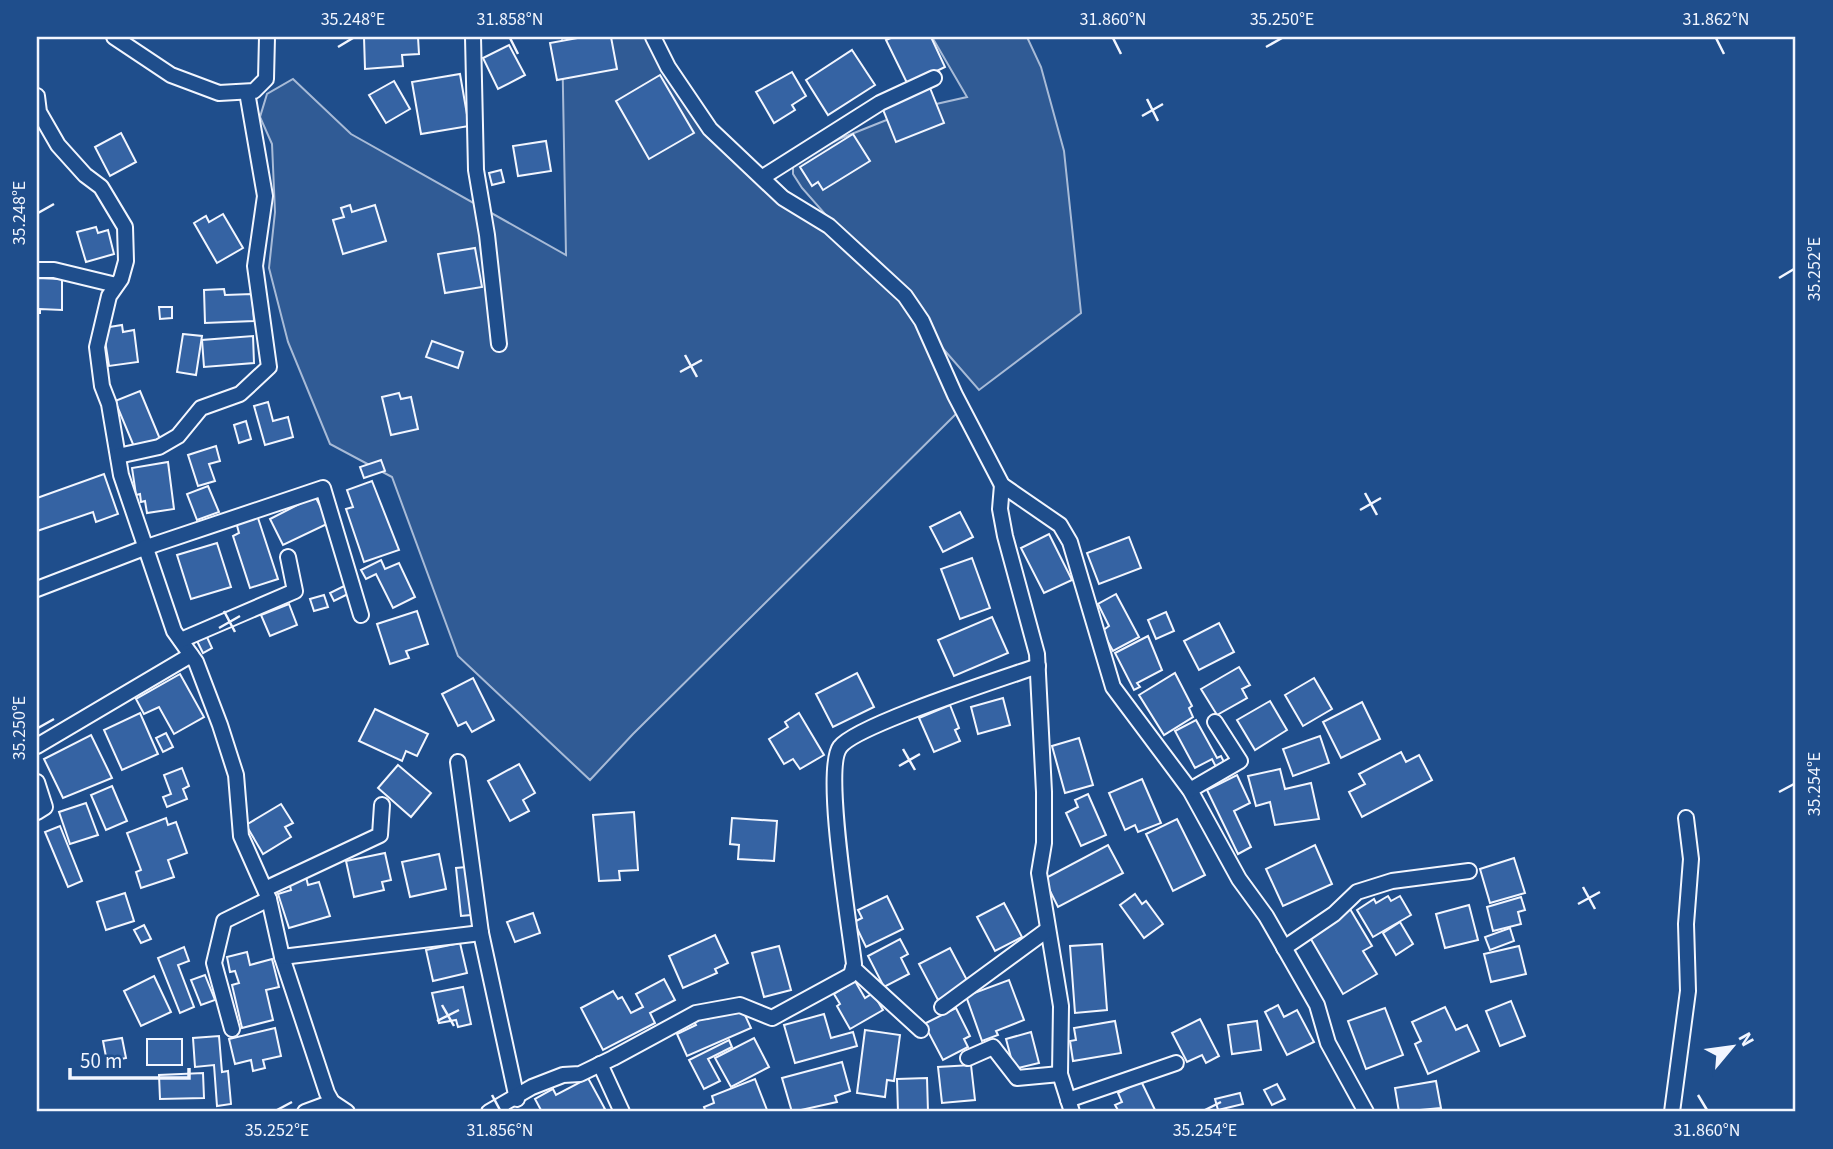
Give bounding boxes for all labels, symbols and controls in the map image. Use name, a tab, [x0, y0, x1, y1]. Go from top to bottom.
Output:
text: 35.248°E	[321, 7, 385, 32]
text: 31.858°N	[477, 7, 543, 32]
text: 31.860°N	[1080, 7, 1146, 32]
text: 35.250°E	[1250, 7, 1314, 32]
text: 31.862°N	[1683, 7, 1749, 32]
text: 35.248°E	[7, 181, 32, 245]
text: 35.252°E	[1802, 237, 1827, 301]
text: 35.250°E	[7, 696, 32, 760]
text: 35.254°E	[1802, 752, 1827, 816]
north arrow	[1696, 1012, 1766, 1082]
text: N	[1731, 1027, 1760, 1052]
scale bar	[70, 1037, 189, 1081]
text: 50 m	[80, 1046, 122, 1076]
text: 35.252°E	[245, 1118, 309, 1143]
text: 31.856°N	[467, 1118, 533, 1143]
text: 35.254°E	[1173, 1118, 1237, 1143]
text: 31.860°N	[1674, 1118, 1740, 1143]

